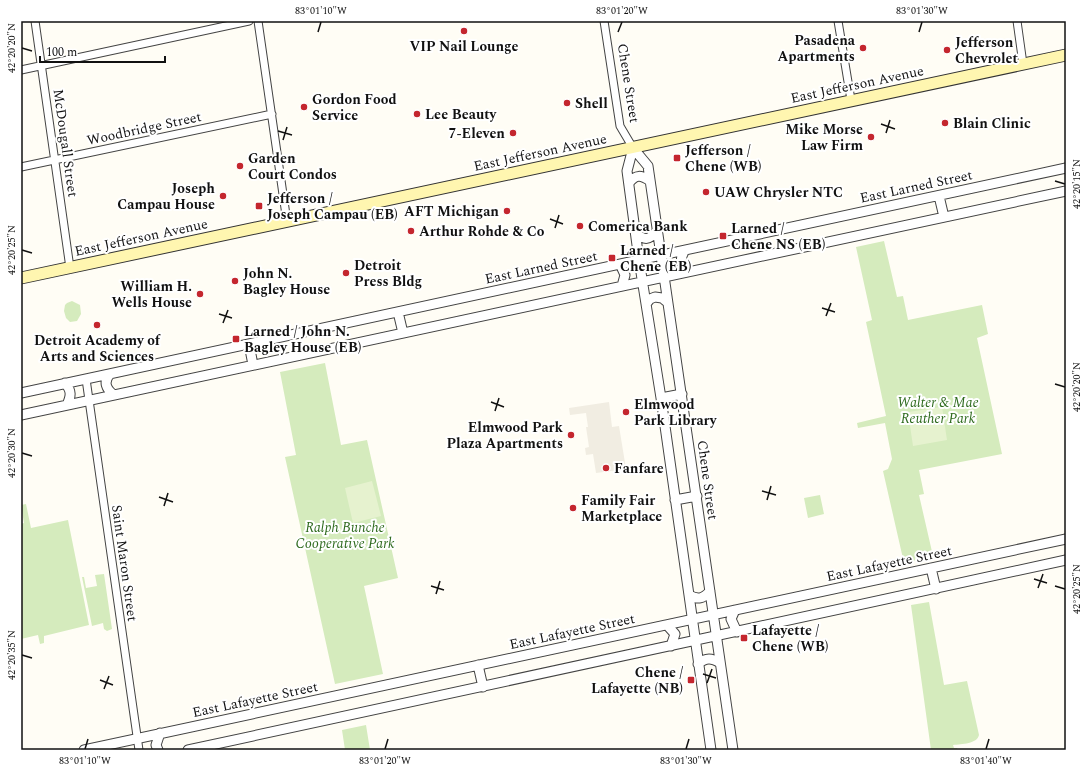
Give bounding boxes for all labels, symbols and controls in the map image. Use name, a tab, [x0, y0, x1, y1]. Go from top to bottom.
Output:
text: 83°01'10"W	[295, 3, 347, 19]
text: 83°01'20"W	[596, 3, 648, 19]
text: 83°01'30"W	[896, 3, 948, 19]
text: 42°20'20"N	[4, 23, 20, 73]
marker: VIP Nail Lounge	[459, 26, 469, 36]
place label: Pasadena Apartments	[778, 30, 856, 67]
place label: Jefferson Chevrolet	[955, 32, 1018, 69]
place label: VIP Nail Lounge	[410, 36, 519, 57]
scale bar	[40, 38, 165, 64]
street label: Chene Street	[612, 42, 645, 124]
text: 100 m	[46, 43, 77, 62]
marker: Pasadena Apartments	[858, 43, 868, 53]
marker: Jefferson Chevrolet	[942, 45, 952, 55]
street label: East Jefferson Avenue	[789, 60, 926, 109]
street label: McDougall Street	[48, 88, 84, 199]
place label: Gordon Food Service	[312, 89, 397, 126]
place label: Shell	[575, 93, 608, 114]
marker: Shell	[562, 98, 572, 108]
marker: Gordon Food Service	[299, 102, 309, 112]
place label: Lee Beauty	[425, 104, 498, 125]
street label: Woodbridge Street	[85, 106, 203, 151]
marker: Lee Beauty	[412, 109, 422, 119]
place label: Blain Clinic	[953, 113, 1031, 134]
marker: Blain Clinic	[940, 118, 950, 128]
place label: Mike Morse Law Firm	[785, 119, 863, 156]
place label: 7-Eleven	[449, 123, 505, 144]
street label: East Jefferson Avenue	[472, 128, 609, 177]
marker: 7-Eleven	[508, 128, 518, 138]
marker: Mike Morse Law Firm	[866, 132, 876, 142]
place label: Jefferson / Chene (WB)	[685, 140, 761, 177]
place label: Garden Court Condos	[248, 148, 337, 185]
marker: Jefferson / Chene (WB)	[672, 153, 682, 163]
text: 42°20'15"N	[1069, 159, 1085, 209]
marker: Garden Court Condos	[235, 161, 245, 171]
street label: East Larned Street	[858, 164, 974, 209]
place label: Joseph Campau House	[117, 178, 215, 215]
place label: UAW Chrysler NTC	[714, 182, 843, 203]
marker: UAW Chrysler NTC	[701, 187, 711, 197]
place label: Jefferson / Joseph Campau (EB)	[267, 188, 398, 225]
marker: Joseph Campau House	[218, 191, 228, 201]
marker: Jefferson / Joseph Campau (EB)	[254, 201, 264, 211]
place label: AFT Michigan	[404, 201, 499, 222]
marker: AFT Michigan	[502, 206, 512, 216]
street label: East Jefferson Avenue	[73, 213, 210, 262]
place label: Comerica Bank	[588, 216, 688, 237]
place label: Larned / Chene NS (EB)	[731, 218, 825, 255]
place label: Arthur Rohde & Co	[419, 221, 545, 242]
marker: Comerica Bank	[575, 221, 585, 231]
text: 42°20'25"N	[4, 225, 20, 275]
marker: Arthur Rohde & Co	[406, 226, 416, 236]
marker: Larned / Chene NS (EB)	[718, 231, 728, 241]
place label: Larned / Chene (EB)	[620, 240, 691, 277]
street label: East Larned Street	[483, 245, 599, 290]
marker: Larned / Chene (EB)	[607, 253, 617, 263]
place label: Detroit Press Bldg	[354, 255, 422, 292]
place label: John N. Bagley House	[243, 263, 330, 300]
marker: Detroit Press Bldg	[341, 268, 351, 278]
place label: William H. Wells House	[111, 276, 192, 313]
marker: John N. Bagley House	[230, 276, 240, 286]
marker: William H. Wells House	[195, 289, 205, 299]
marker: Detroit Academy of Arts and Sciences	[92, 320, 102, 330]
place label: Larned / John N. Bagley House (EB)	[244, 321, 361, 358]
place label: Detroit Academy of Arts and Sciences	[34, 330, 161, 367]
marker: Larned / John N. Bagley House (EB)	[231, 334, 241, 344]
text: 42°20'20"N	[1069, 362, 1085, 412]
park label: Walter & Mae Reuther Park	[897, 392, 979, 429]
place label: Elmwood Park Library	[634, 394, 718, 431]
marker: Elmwood Park Library	[621, 407, 631, 417]
place label: Elmwood Park Plaza Apartments	[447, 417, 564, 454]
text: 42°20'30"N	[4, 428, 20, 478]
marker: Elmwood Park Plaza Apartments	[566, 430, 576, 440]
street label: Chene Street	[692, 439, 723, 521]
place label: Fanfare	[614, 458, 664, 479]
marker: Fanfare	[601, 463, 611, 473]
place label: Family Fair Marketplace	[581, 490, 662, 527]
marker: Family Fair Marketplace	[568, 503, 578, 513]
street label: Saint Maron Street	[106, 504, 143, 623]
park label: Ralph Bunche Cooperative Park	[295, 517, 395, 554]
street label: East Lafayette Street	[824, 540, 954, 587]
text: 42°20'25"N	[1069, 564, 1085, 614]
street label: East Lafayette Street	[507, 608, 637, 655]
place label: Lafayette / Chene (WB)	[752, 620, 828, 657]
text: 42°20'35"N	[4, 630, 20, 680]
marker: Lafayette / Chene (WB)	[739, 633, 749, 643]
place label: Chene / Lafayette (NB)	[591, 662, 683, 699]
marker: Chene / Lafayette (NB)	[686, 675, 696, 685]
street label: East Lafayette Street	[190, 676, 320, 723]
text: 83°01'10"W	[59, 753, 111, 769]
text: 83°01'20"W	[359, 753, 411, 769]
text: 83°01'30"W	[660, 753, 712, 769]
text: 83°01'40"W	[960, 753, 1012, 769]

